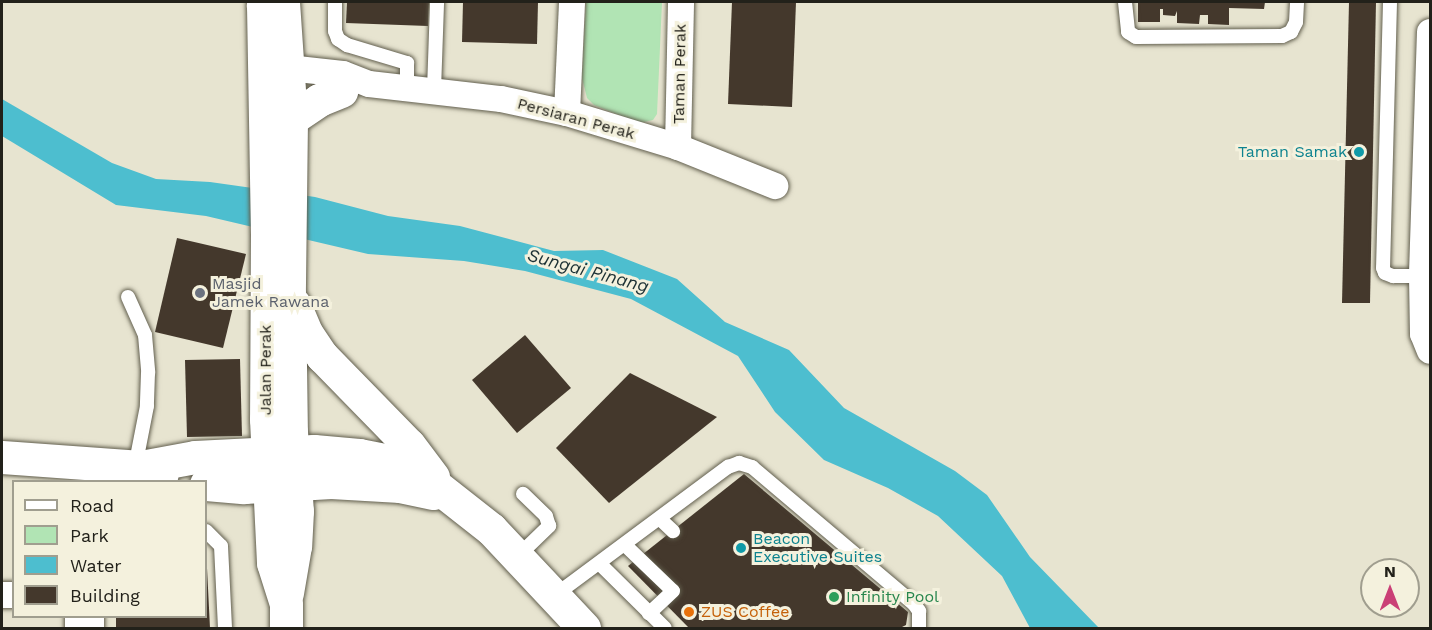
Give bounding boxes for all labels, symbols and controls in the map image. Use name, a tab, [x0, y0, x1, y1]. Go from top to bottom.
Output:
street label: Taman Perak	[670, 24, 690, 124]
street label: Persiaran Perak	[515, 94, 637, 144]
place label: Taman Samak	[1238, 142, 1347, 162]
marker: Taman Samak	[1352, 145, 1366, 159]
water label: Sungai Pinang	[525, 244, 651, 298]
place label: Masjid Jamek Rawana	[212, 274, 330, 312]
marker: Masjid Jamek Rawana	[193, 286, 207, 300]
street label: Jalan Perak	[256, 325, 276, 415]
legend	[12, 480, 207, 618]
text: Road	[70, 495, 114, 516]
text: Park	[70, 525, 109, 546]
place label: Beacon Executive Suites	[753, 529, 882, 567]
marker: Beacon Executive Suites	[734, 541, 748, 555]
text: Water	[70, 555, 122, 576]
north arrow	[1360, 558, 1420, 618]
text: N	[1384, 562, 1396, 581]
text: Building	[70, 585, 140, 606]
place label: Infinity Pool	[846, 587, 939, 607]
marker: Infinity Pool	[827, 590, 841, 604]
place label: ZUS Coffee	[701, 602, 789, 622]
marker: ZUS Coffee	[682, 605, 696, 619]

